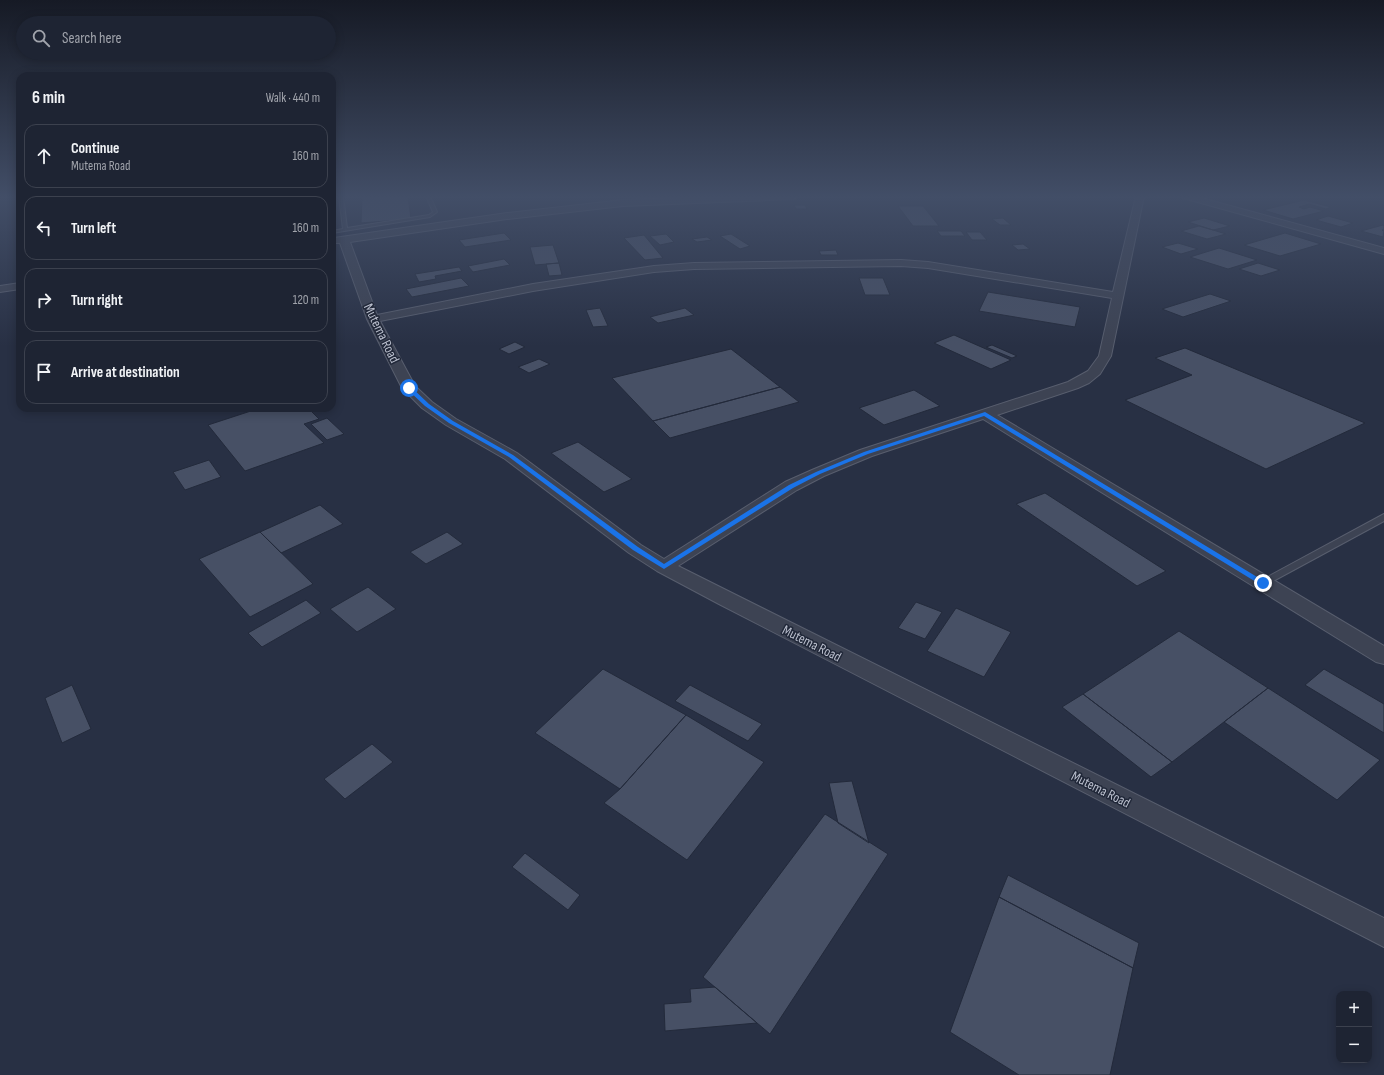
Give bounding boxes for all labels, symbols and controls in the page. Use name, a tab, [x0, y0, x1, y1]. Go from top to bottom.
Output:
search box	[16, 16, 336, 60]
icon: search	[30, 27, 52, 49]
text: Search here	[62, 29, 122, 48]
text: 6 min	[32, 88, 65, 108]
text: Walk · 440 m	[266, 90, 320, 106]
text: Continue	[71, 139, 120, 158]
icon: ahead	[33, 145, 55, 167]
text: 160 m	[293, 148, 319, 164]
text: Mutema Road	[71, 158, 130, 174]
icon: left	[33, 217, 55, 239]
text: Turn left	[71, 219, 116, 238]
text: 160 m	[293, 220, 319, 236]
icon: right	[33, 289, 55, 311]
text: Turn right	[71, 291, 123, 310]
text: 120 m	[293, 292, 319, 308]
street label: Mutema Road	[360, 301, 403, 366]
icon: arrive	[33, 361, 55, 383]
text: Arrive at destination	[71, 363, 180, 382]
route start	[400, 379, 418, 397]
route end	[1254, 574, 1272, 592]
street label: Mutema Road	[779, 621, 844, 666]
street label: Mutema Road	[1068, 767, 1133, 812]
map controls	[1336, 991, 1372, 1063]
button: +	[1336, 991, 1372, 1027]
button: −	[1336, 1027, 1372, 1063]

